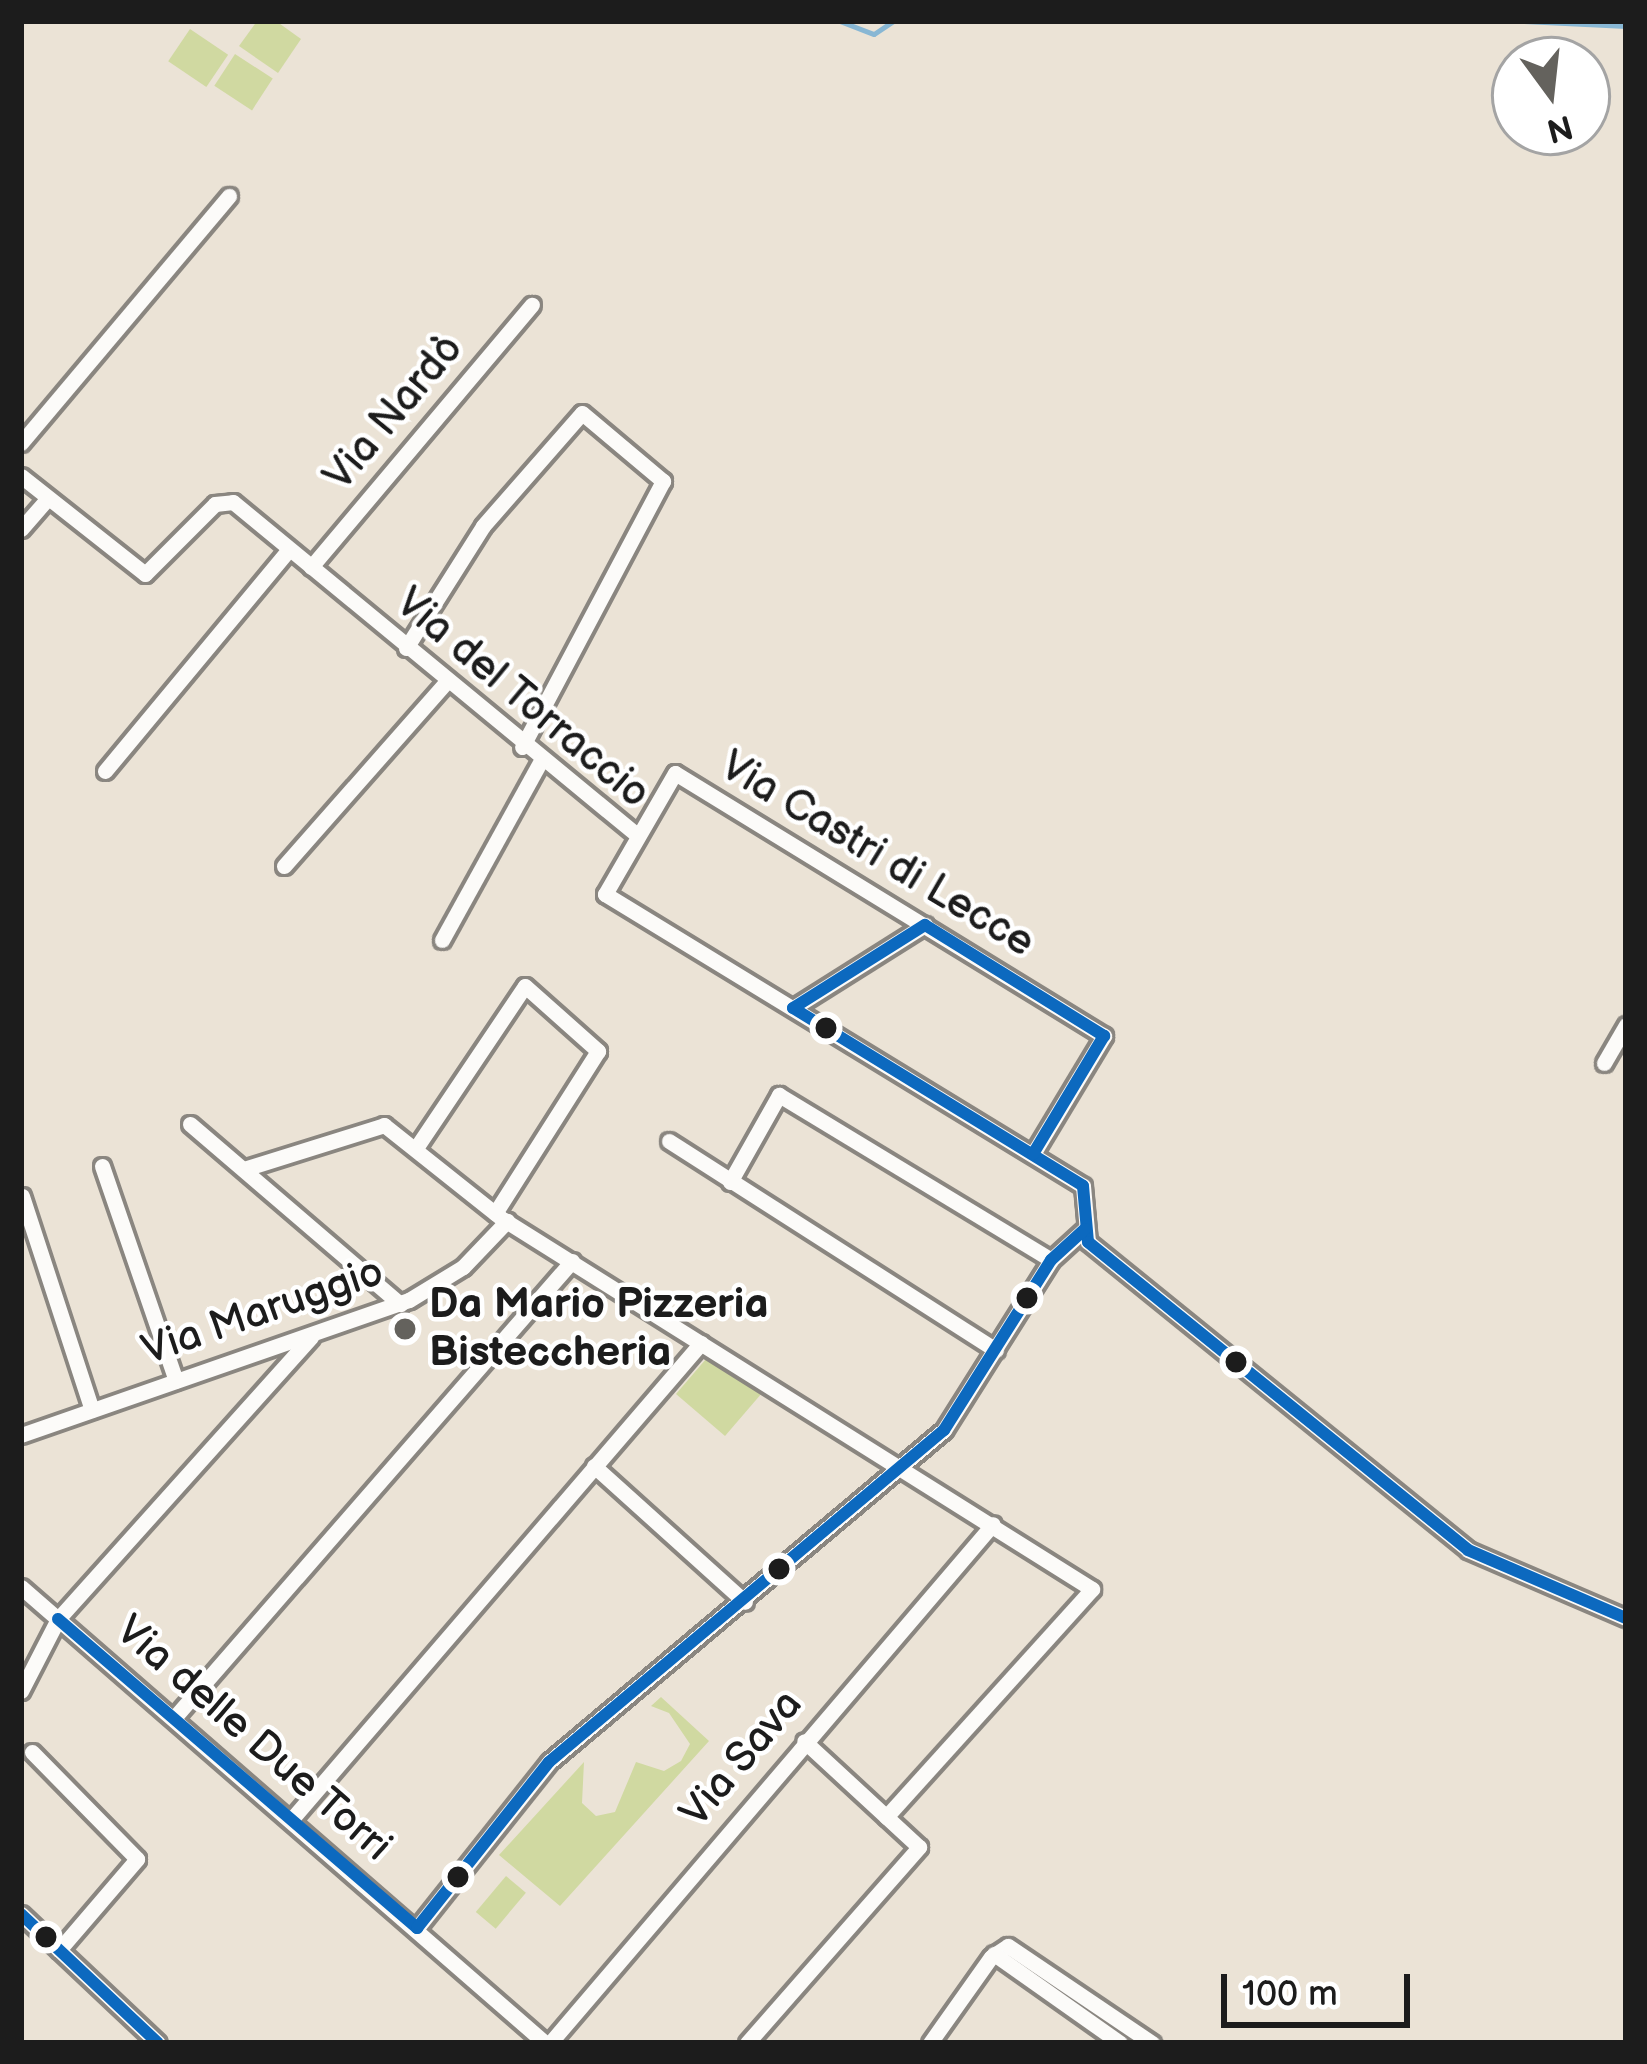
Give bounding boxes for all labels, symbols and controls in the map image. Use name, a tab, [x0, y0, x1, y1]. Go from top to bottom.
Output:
north arrow	[1491, 36, 1611, 156]
text: N	[1542, 105, 1577, 150]
street label: Via Nardò	[314, 325, 474, 501]
street label: Via del Torraccio	[384, 578, 660, 820]
street label: Via Castri di Lecce	[711, 741, 1043, 969]
unlabelled marker	[815, 1017, 837, 1039]
street label: Via Maruggio	[136, 1247, 390, 1377]
place label: Da Mario Pizzeria Bisteccheria	[429, 1280, 768, 1378]
unlabelled marker	[1016, 1287, 1038, 1309]
marker: Da Mario Pizzeria Bisteccheria	[392, 1316, 418, 1342]
unlabelled marker	[1225, 1351, 1247, 1373]
unlabelled marker	[768, 1558, 790, 1580]
street label: Via delle Due Torri	[105, 1605, 401, 1873]
street label: Via Sava	[670, 1680, 814, 1838]
unlabelled marker	[447, 1866, 469, 1888]
unlabelled marker	[35, 1926, 57, 1948]
scale bar	[1227, 1950, 1416, 2024]
text: 100 m	[1242, 1973, 1338, 2016]

